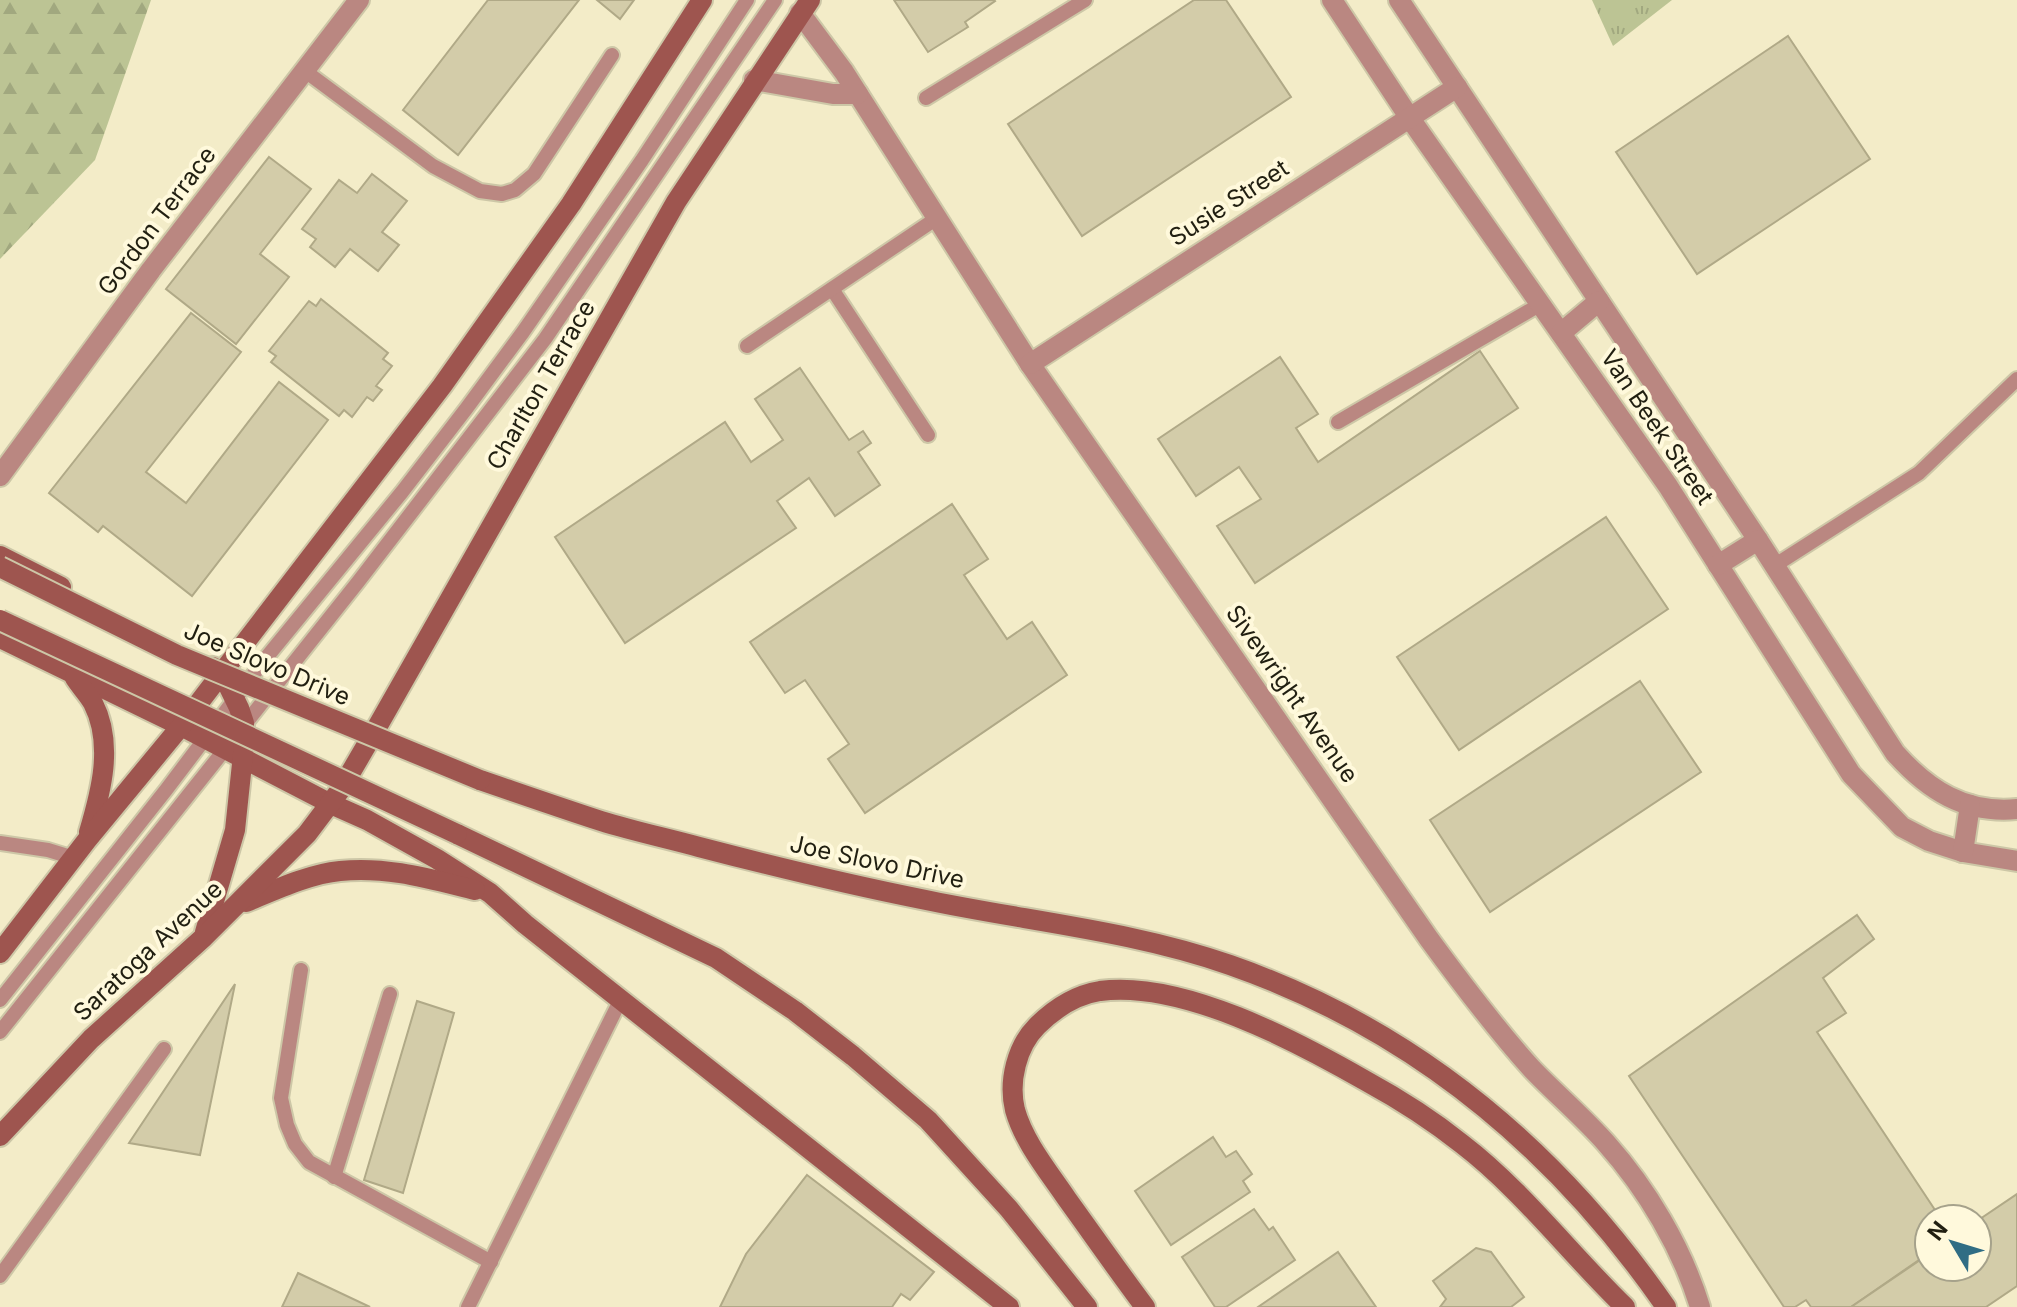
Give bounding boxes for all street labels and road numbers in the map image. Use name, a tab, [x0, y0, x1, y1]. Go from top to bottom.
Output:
street label: Gordon Terrace	[91, 141, 222, 301]
street label: Susie Street	[1164, 153, 1294, 252]
street label: Charlton Terrace	[480, 295, 601, 475]
street label: Van Beek Street	[1595, 344, 1720, 510]
street label: Sivewright Avenue	[1220, 599, 1365, 788]
street label: Joe Slovo Drive	[180, 615, 355, 712]
street label: Joe Slovo Drive	[787, 829, 967, 894]
street label: Saratoga Avenue	[67, 874, 228, 1027]

